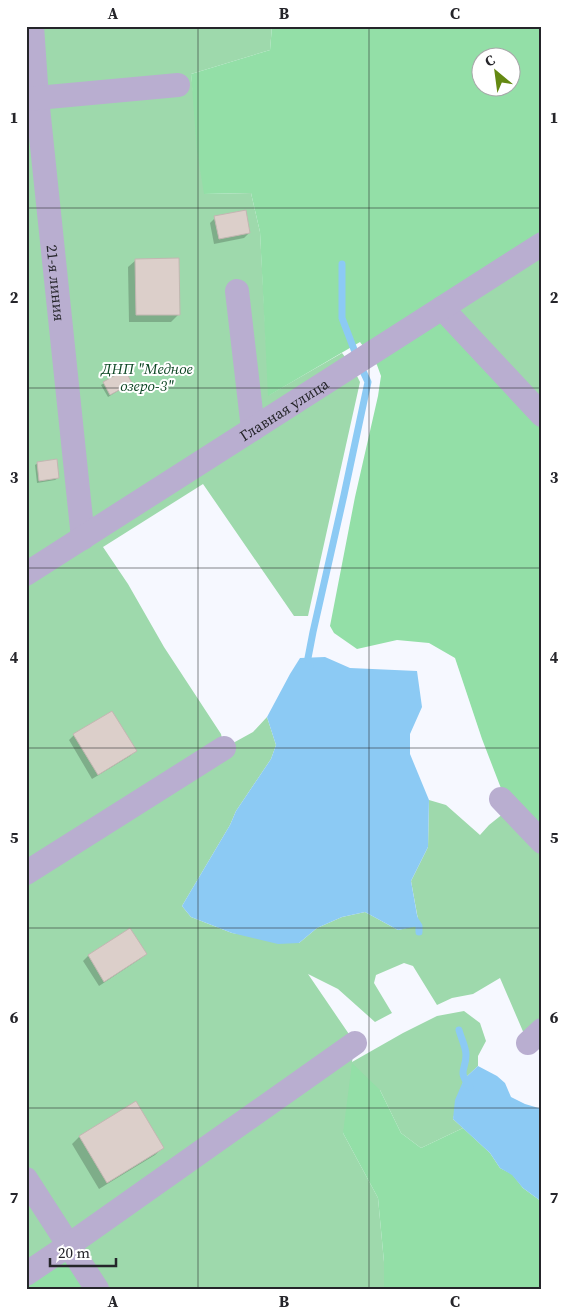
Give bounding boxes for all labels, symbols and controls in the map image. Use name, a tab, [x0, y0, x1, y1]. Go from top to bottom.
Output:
text: A	[108, 2, 119, 24]
text: B	[279, 2, 290, 24]
text: C	[450, 2, 460, 24]
north arrow	[470, 48, 520, 98]
text: С	[481, 50, 499, 71]
text: 1	[10, 106, 18, 128]
text: 1	[550, 106, 558, 128]
street label: 21-я линия	[42, 244, 71, 322]
text: 2	[10, 286, 19, 308]
text: 2	[550, 286, 559, 308]
park label: ДНП "Медное озеро-3"	[100, 358, 193, 396]
street label: Главная улица	[235, 373, 333, 445]
text: 3	[10, 466, 19, 488]
text: 3	[550, 466, 559, 488]
text: 4	[10, 646, 19, 668]
text: 4	[550, 646, 559, 668]
text: 5	[10, 826, 19, 848]
text: 5	[550, 826, 559, 848]
text: 6	[10, 1006, 19, 1028]
text: 6	[550, 1006, 559, 1028]
text: 7	[10, 1186, 19, 1208]
text: 7	[550, 1186, 559, 1208]
scale bar	[50, 1235, 116, 1267]
text: 20 m	[58, 1242, 90, 1263]
text: A	[108, 1290, 119, 1312]
text: B	[279, 1290, 290, 1312]
text: C	[450, 1290, 460, 1312]

